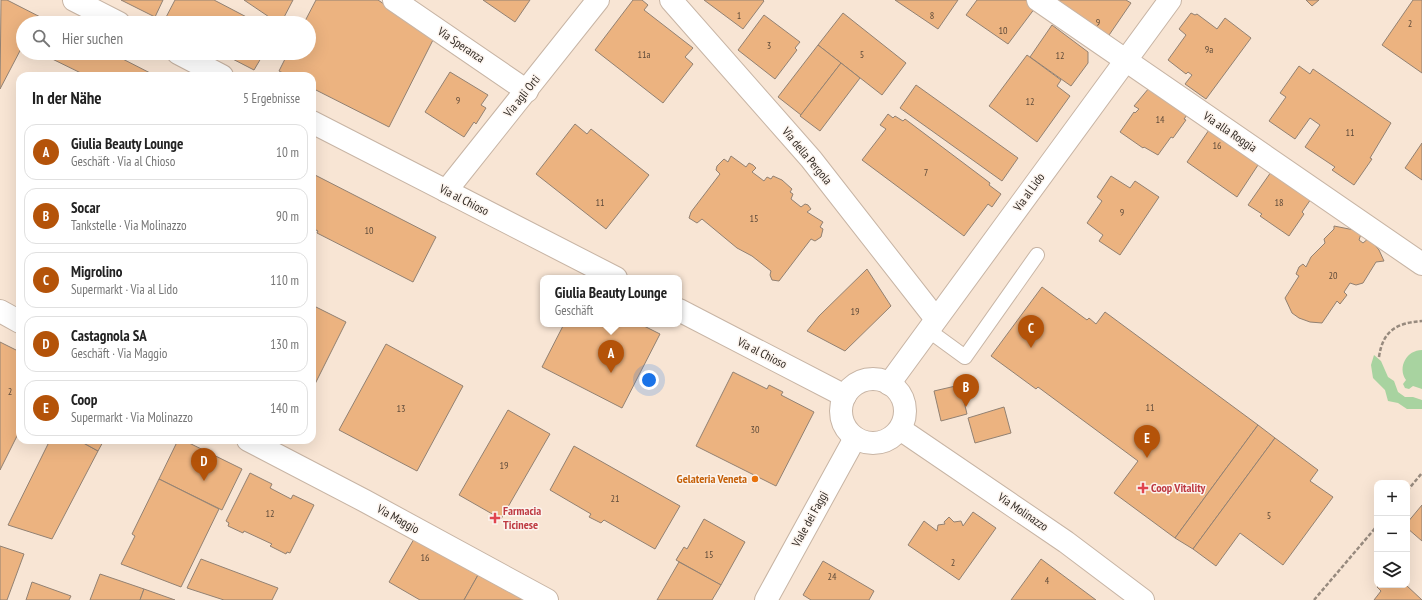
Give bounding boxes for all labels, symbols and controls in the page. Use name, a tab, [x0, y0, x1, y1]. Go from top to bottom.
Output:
house number: 1	[737, 9, 741, 22]
house number: 8	[930, 9, 934, 22]
search box	[16, 16, 316, 60]
house number: 9	[1096, 16, 1100, 29]
house number: 2	[1408, 17, 1412, 30]
street label: Via Speranza	[434, 23, 488, 66]
house number: 10	[999, 24, 1008, 37]
icon: search	[30, 27, 52, 49]
text: Hier suchen	[62, 29, 123, 48]
house number: 3	[767, 39, 771, 52]
house number: 9a	[1205, 43, 1213, 56]
house number: 11a	[638, 48, 651, 61]
house number: 5	[860, 48, 864, 61]
house number: 12	[1056, 49, 1065, 62]
street label: Via agli Orti	[500, 72, 543, 120]
text: In der Nähe	[32, 87, 102, 109]
text: 5 Ergebnisse	[243, 90, 300, 107]
house number: 9	[456, 94, 460, 107]
house number: 12	[1026, 95, 1035, 108]
street label: Via alla Roggia	[1200, 108, 1260, 155]
house number: 14	[1156, 113, 1165, 126]
street label: Via della Pergola	[779, 123, 836, 187]
house number: 11	[1346, 126, 1355, 139]
text: Giulia Beauty Lounge	[71, 134, 183, 153]
house number: 16	[1213, 139, 1222, 152]
text: A	[43, 144, 49, 161]
text: 10 m	[276, 144, 299, 161]
text: Geschäft · Via al Chioso	[71, 153, 175, 170]
house number: 7	[924, 166, 928, 179]
street label: Via al Lido	[1009, 170, 1047, 215]
street label: Via al Chioso	[436, 180, 491, 218]
house number: 11	[596, 196, 605, 209]
house number: 18	[1275, 196, 1284, 209]
text: Socar	[71, 198, 100, 217]
house number: 9	[1120, 206, 1124, 219]
text: B	[43, 208, 49, 225]
text: 90 m	[276, 208, 299, 225]
house number: 15	[750, 212, 759, 225]
text: Tankstelle · Via Molinazzo	[71, 217, 187, 234]
house number: 10	[365, 224, 374, 237]
text: Migrolino	[71, 262, 122, 281]
house number: 20	[1329, 269, 1338, 282]
text: C	[43, 272, 49, 289]
text: 110 m	[270, 272, 299, 289]
popup	[540, 275, 682, 327]
text: Supermarkt · Via al Lido	[71, 281, 178, 298]
text: Giulia Beauty Lounge	[555, 283, 667, 302]
text: Geschäft	[555, 302, 593, 319]
house number: 19	[851, 305, 860, 318]
pin: C	[1018, 315, 1044, 348]
text: Castagnola SA	[71, 326, 147, 345]
street label: Via al Chioso	[734, 333, 789, 371]
text: D	[43, 336, 49, 353]
text: 130 m	[270, 336, 299, 353]
pin: A	[598, 340, 624, 373]
text: Geschäft · Via Maggio	[71, 345, 167, 362]
your location	[639, 370, 659, 390]
pin: B	[953, 374, 979, 407]
house number: 2	[8, 385, 12, 398]
text: Coop	[71, 390, 97, 409]
text: E	[43, 400, 49, 417]
text: 140 m	[270, 400, 299, 417]
house number: 11	[1146, 401, 1155, 414]
house number: 13	[397, 402, 406, 415]
text: Supermarkt · Via Molinazzo	[71, 409, 193, 426]
house number: 30	[751, 423, 760, 436]
pin: E	[1134, 425, 1160, 458]
pin: D	[191, 448, 217, 481]
house number: 19	[500, 459, 509, 472]
place label: Gelateria Veneta	[677, 471, 747, 486]
marker: Gelateria Veneta	[750, 474, 760, 484]
place label: Coop Vitality	[1151, 480, 1205, 495]
map controls	[1374, 480, 1410, 588]
button: +	[1374, 480, 1410, 516]
marker: Coop Vitality	[1138, 483, 1148, 493]
street label: Viale dei Faggi	[788, 488, 831, 550]
street label: Via Molinazzo	[994, 489, 1051, 534]
house number: 21	[611, 492, 620, 505]
street label: Via Maggio	[374, 500, 422, 536]
place label: Farmacia Ticinese	[503, 503, 541, 532]
house number: 12	[266, 507, 275, 520]
house number: 5	[1267, 509, 1271, 522]
marker: Farmacia Ticinese	[490, 513, 500, 523]
button: −	[1374, 516, 1410, 552]
house number: 15	[705, 548, 714, 561]
house number: 16	[421, 551, 430, 564]
button: layers	[1374, 552, 1410, 588]
house number: 2	[951, 556, 955, 569]
house number: 24	[828, 570, 837, 583]
house number: 4	[1045, 574, 1050, 587]

